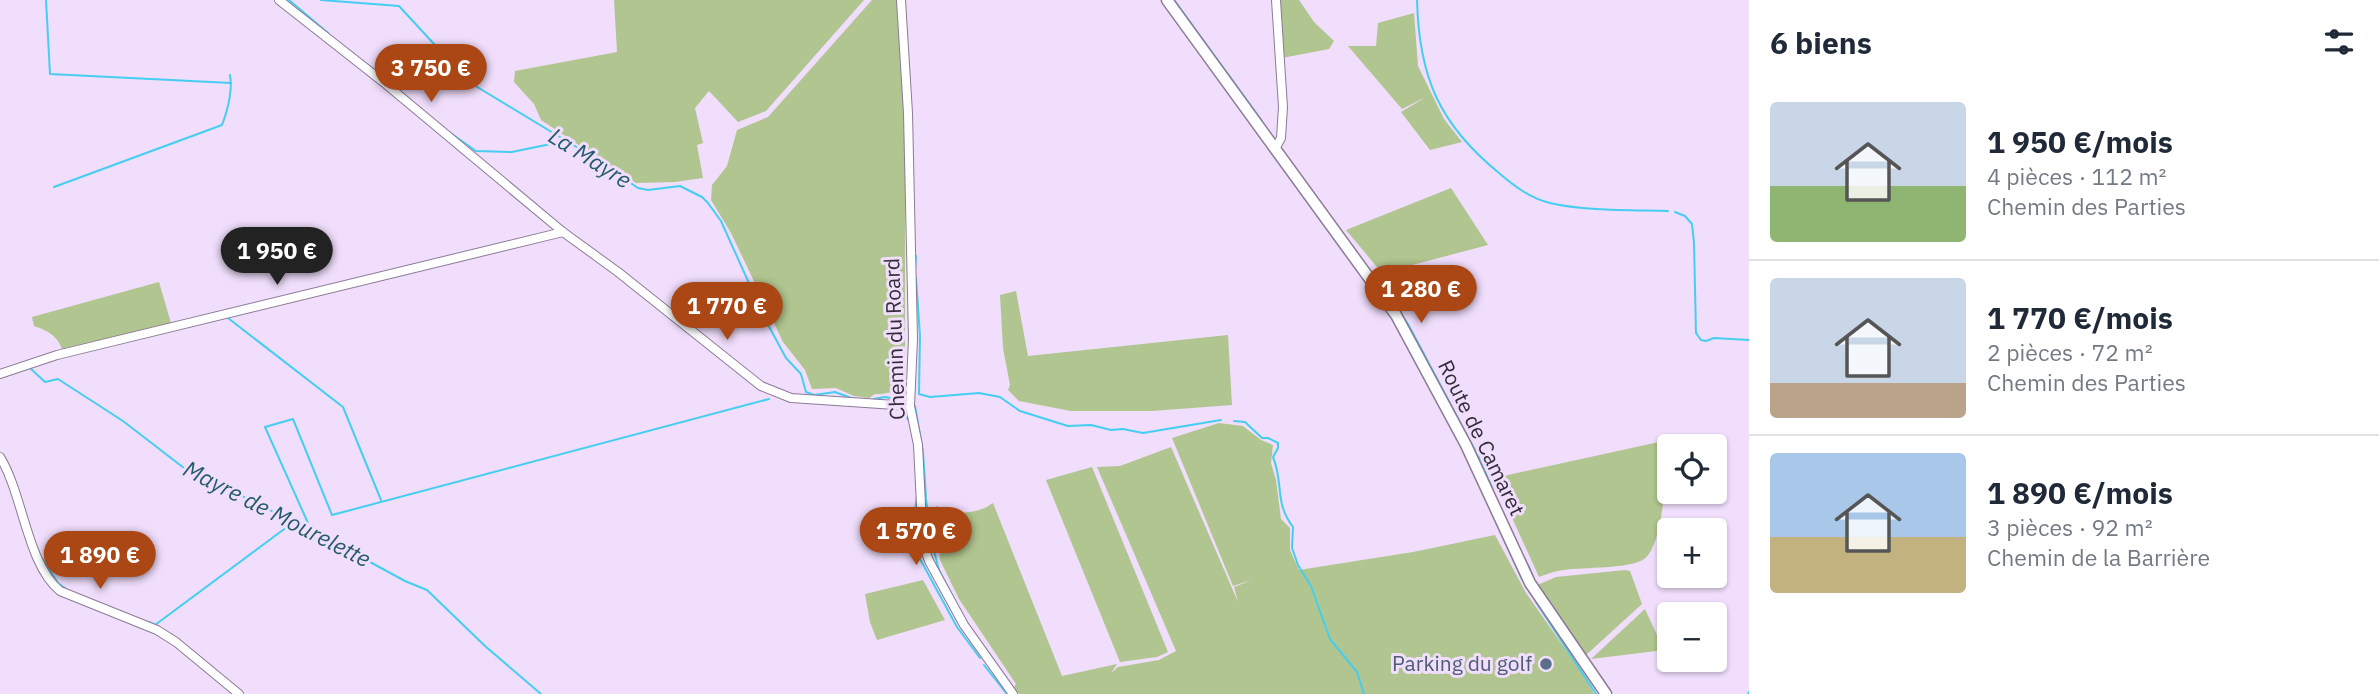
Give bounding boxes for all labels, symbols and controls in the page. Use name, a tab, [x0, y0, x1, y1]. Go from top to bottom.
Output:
text: 6 biens	[1770, 23, 1872, 62]
icon: filters	[2320, 23, 2358, 61]
pin: 3 750 €	[366, 44, 496, 104]
text: 3 750 €	[391, 52, 471, 82]
water label: La Mayre	[544, 120, 638, 194]
text: 1 950 €/mois	[1987, 122, 2173, 161]
icon: home	[1826, 130, 1910, 214]
text: 4 pièces · 112 m²	[1987, 161, 2166, 191]
text: Chemin des Parties	[1987, 191, 2186, 221]
pin: 1 950 €	[212, 228, 342, 287]
text: 1 950 €	[237, 235, 317, 265]
street label: Chemin du Roard	[877, 258, 911, 420]
pin: 1 280 €	[1356, 266, 1486, 325]
text: 1 280 €	[1381, 273, 1461, 303]
pin: 1 770 €	[662, 282, 792, 342]
text: 1 770 €	[687, 290, 767, 320]
text: 1 770 €/mois	[1987, 298, 2173, 337]
icon: home	[1826, 306, 1910, 390]
text: 2 pièces · 72 m²	[1987, 337, 2153, 367]
street label: Route de Camaret	[1432, 355, 1532, 520]
text: Chemin des Parties	[1987, 367, 2186, 397]
map controls	[1657, 434, 1727, 672]
button: locate	[1657, 434, 1727, 504]
water label: Mayre de Mourelette	[179, 453, 376, 573]
text: 1 890 €/mois	[1987, 473, 2173, 512]
icon: home	[1826, 481, 1910, 565]
pin: 1 570 €	[851, 508, 981, 567]
text: 3 pièces · 92 m²	[1987, 512, 2153, 542]
text: 1 570 €	[876, 515, 956, 545]
button: +	[1657, 518, 1727, 588]
pin: 1 890 €	[35, 532, 165, 591]
text: 1 890 €	[60, 539, 140, 569]
text: Chemin de la Barrière	[1987, 542, 2210, 572]
button: −	[1657, 602, 1727, 672]
place label: Parking du golf	[1392, 649, 1532, 677]
marker: Parking du golf	[1538, 656, 1554, 672]

